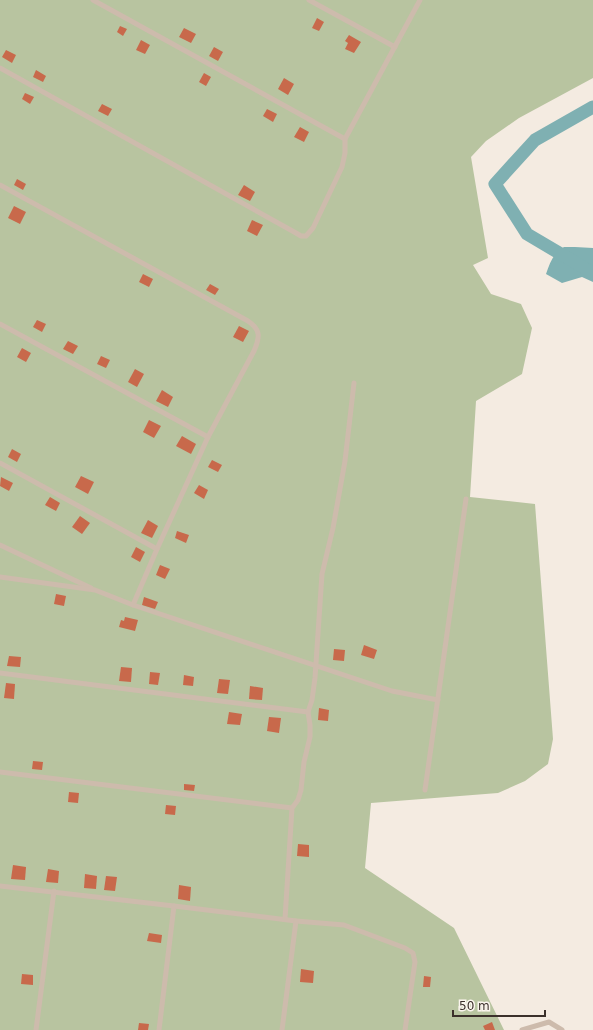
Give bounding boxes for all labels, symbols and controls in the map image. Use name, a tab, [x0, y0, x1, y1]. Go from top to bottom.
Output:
scale bar	[453, 992, 545, 1018]
text: 50 m	[459, 999, 490, 1013]

